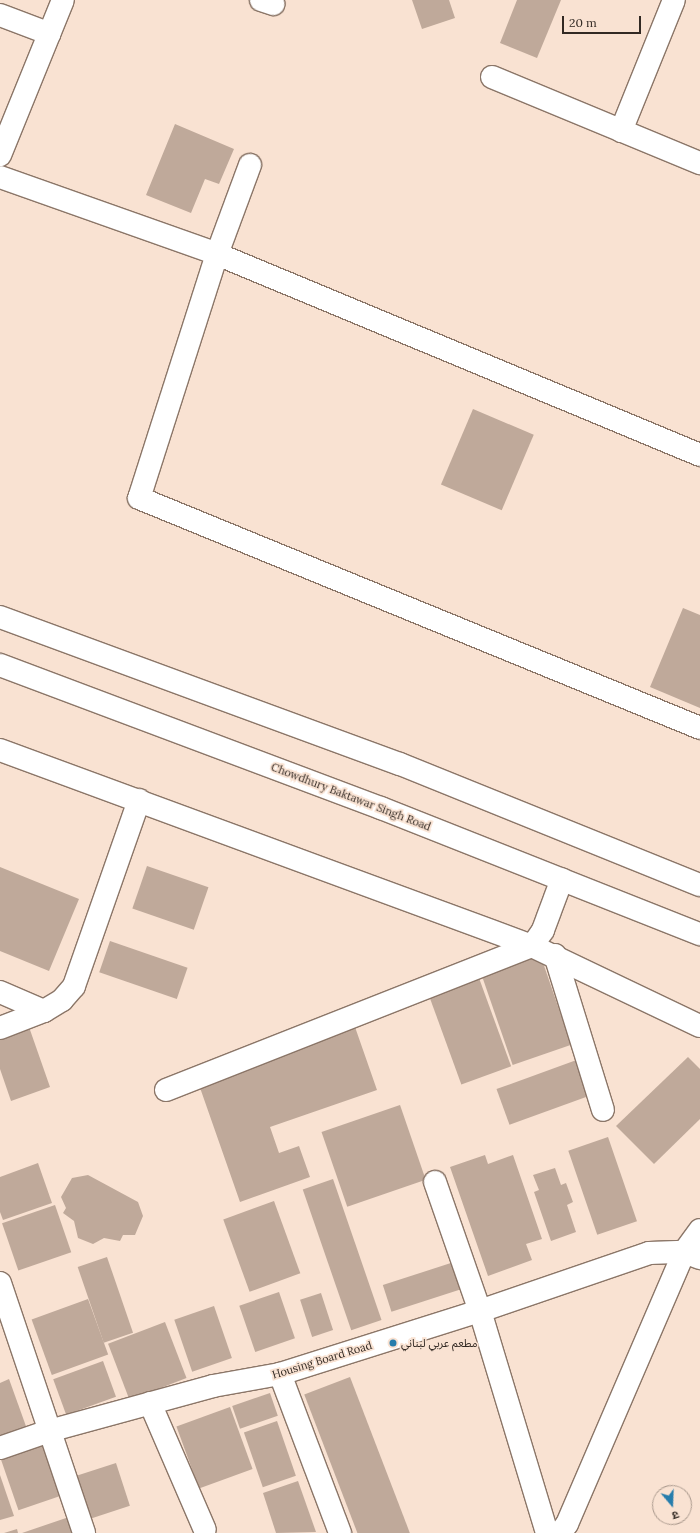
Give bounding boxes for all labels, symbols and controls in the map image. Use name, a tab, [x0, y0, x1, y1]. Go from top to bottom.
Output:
scale bar	[564, 8, 643, 34]
text: 20 m	[569, 15, 597, 30]
street label: Chowdhury Baktawar Singh Road	[269, 760, 433, 834]
place label: مطعم عربي لبناني	[401, 1336, 478, 1350]
marker: مطعم عربي لبناني	[388, 1338, 398, 1348]
street label: Housing Board Road	[270, 1339, 374, 1381]
north arrow	[652, 1485, 692, 1525]
text: उ	[670, 1508, 681, 1523]

